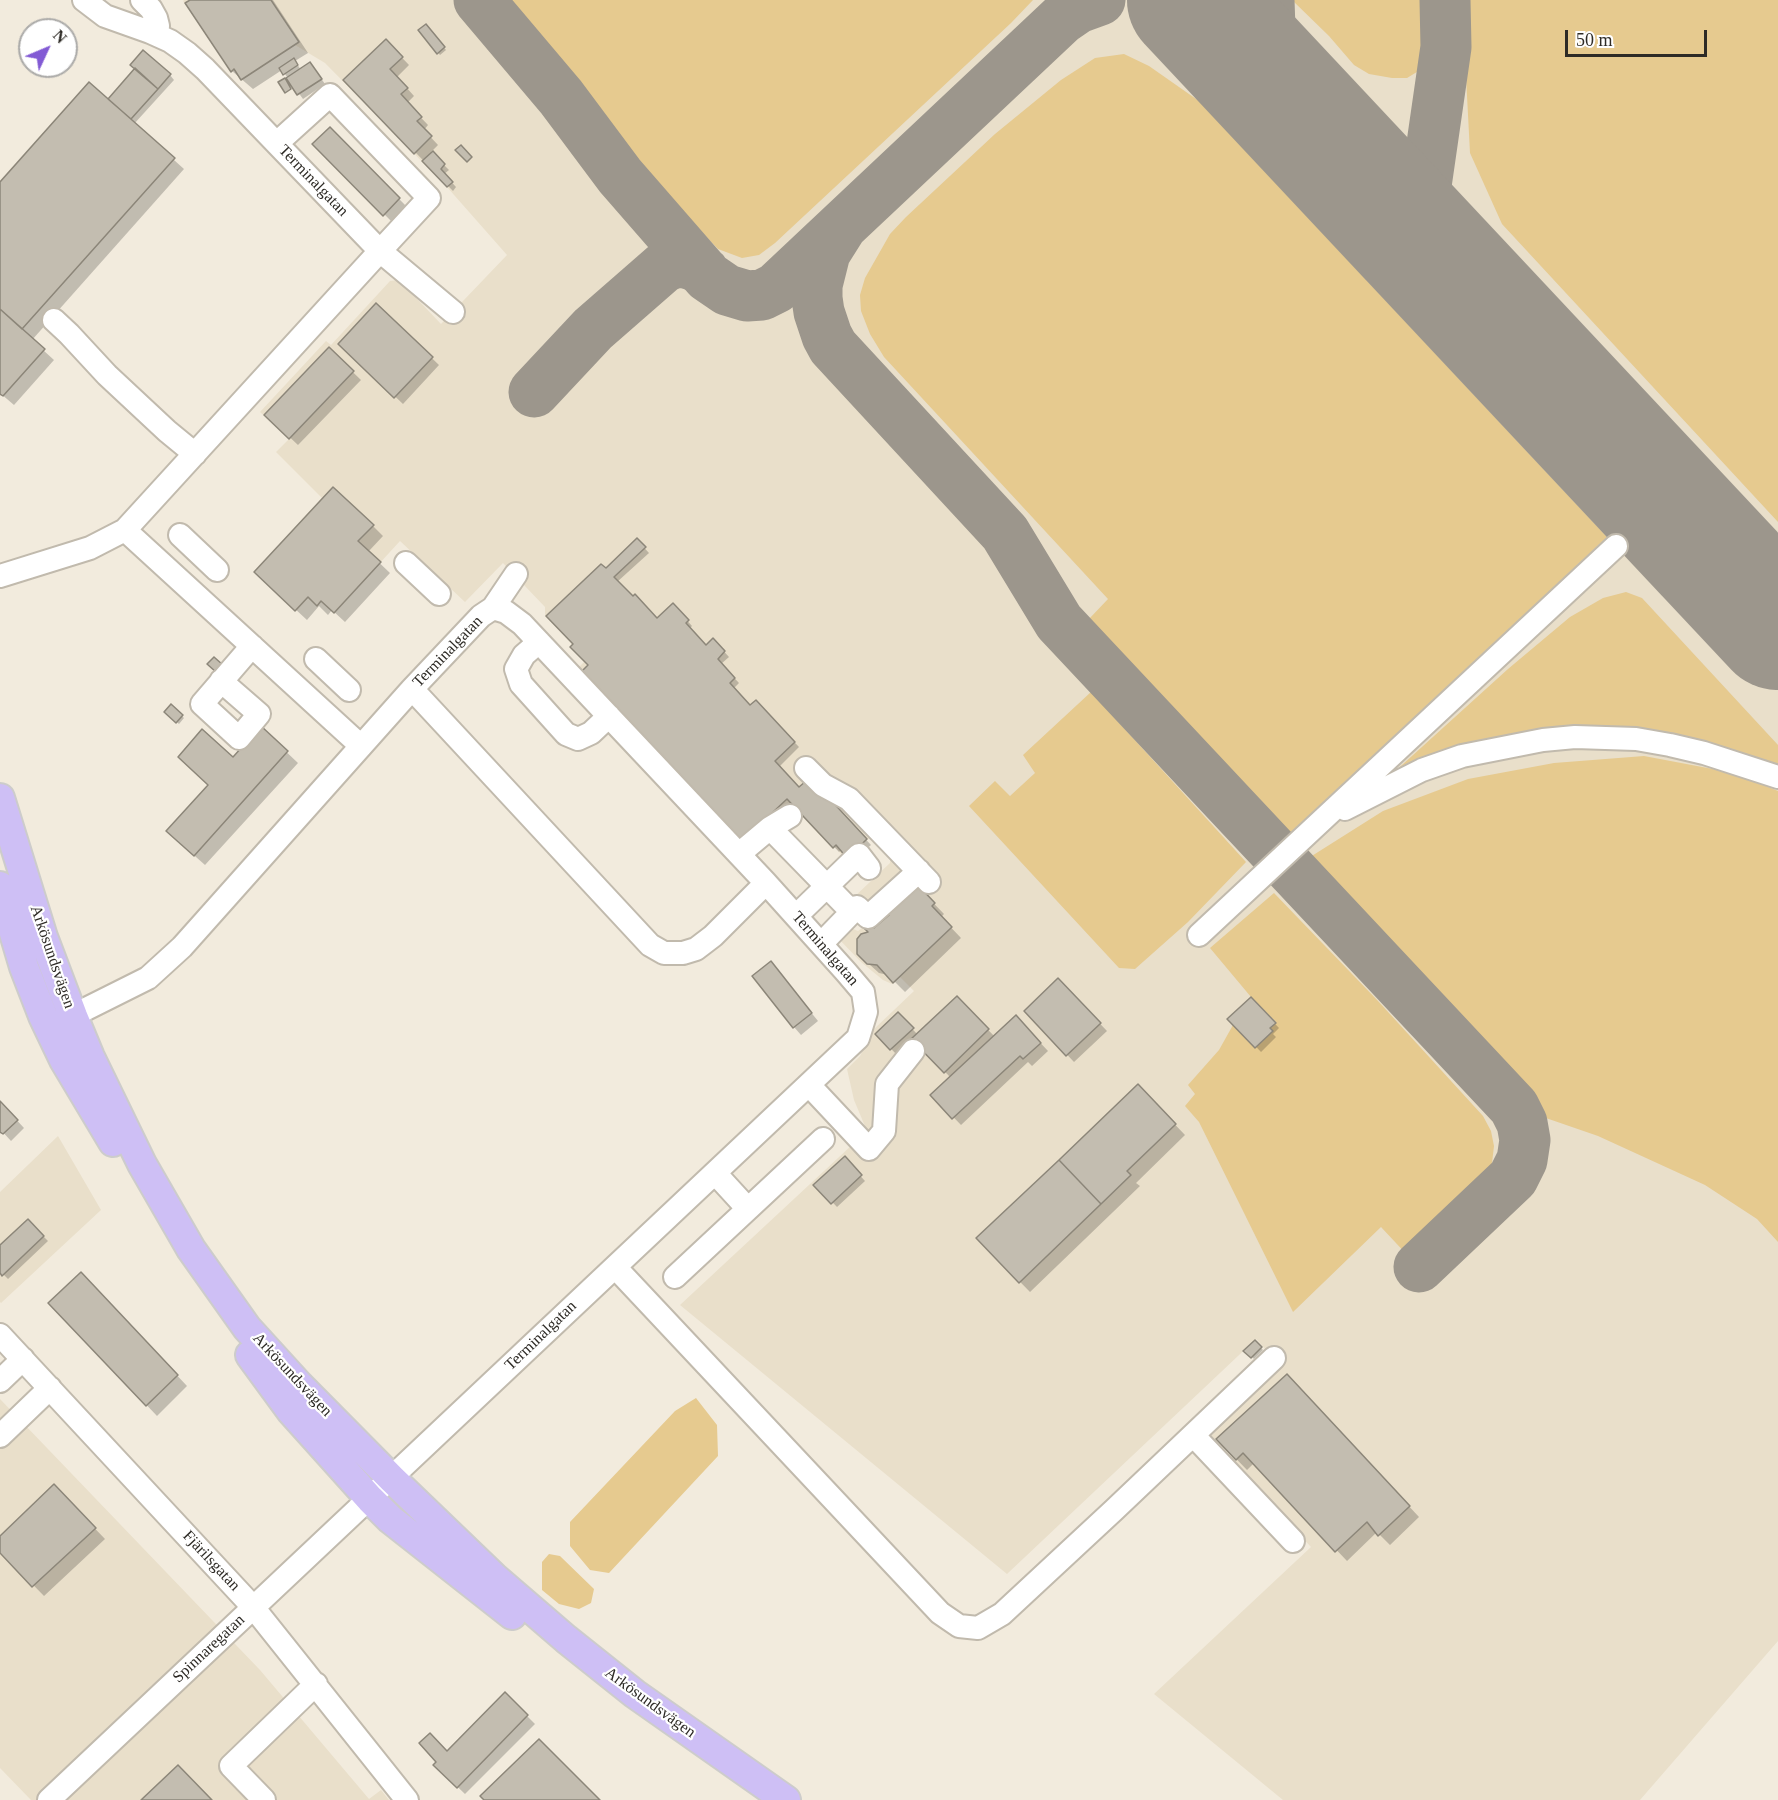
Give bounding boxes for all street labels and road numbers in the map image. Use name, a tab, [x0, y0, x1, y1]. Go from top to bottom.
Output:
street label: Terminalgatan	[274, 141, 352, 221]
street label: Terminalgatan	[409, 612, 487, 692]
street label: Arkösundsvägen	[25, 903, 79, 1011]
street label: Terminalgatan	[788, 908, 862, 990]
street label: Terminalgatan	[501, 1297, 581, 1375]
street label: Arkösundsvägen	[248, 1329, 336, 1421]
street label: Fjärilsgatan	[178, 1527, 244, 1595]
street label: Spinnaregatan	[169, 1611, 249, 1687]
street label: Arkösundsvägen	[601, 1664, 699, 1742]

